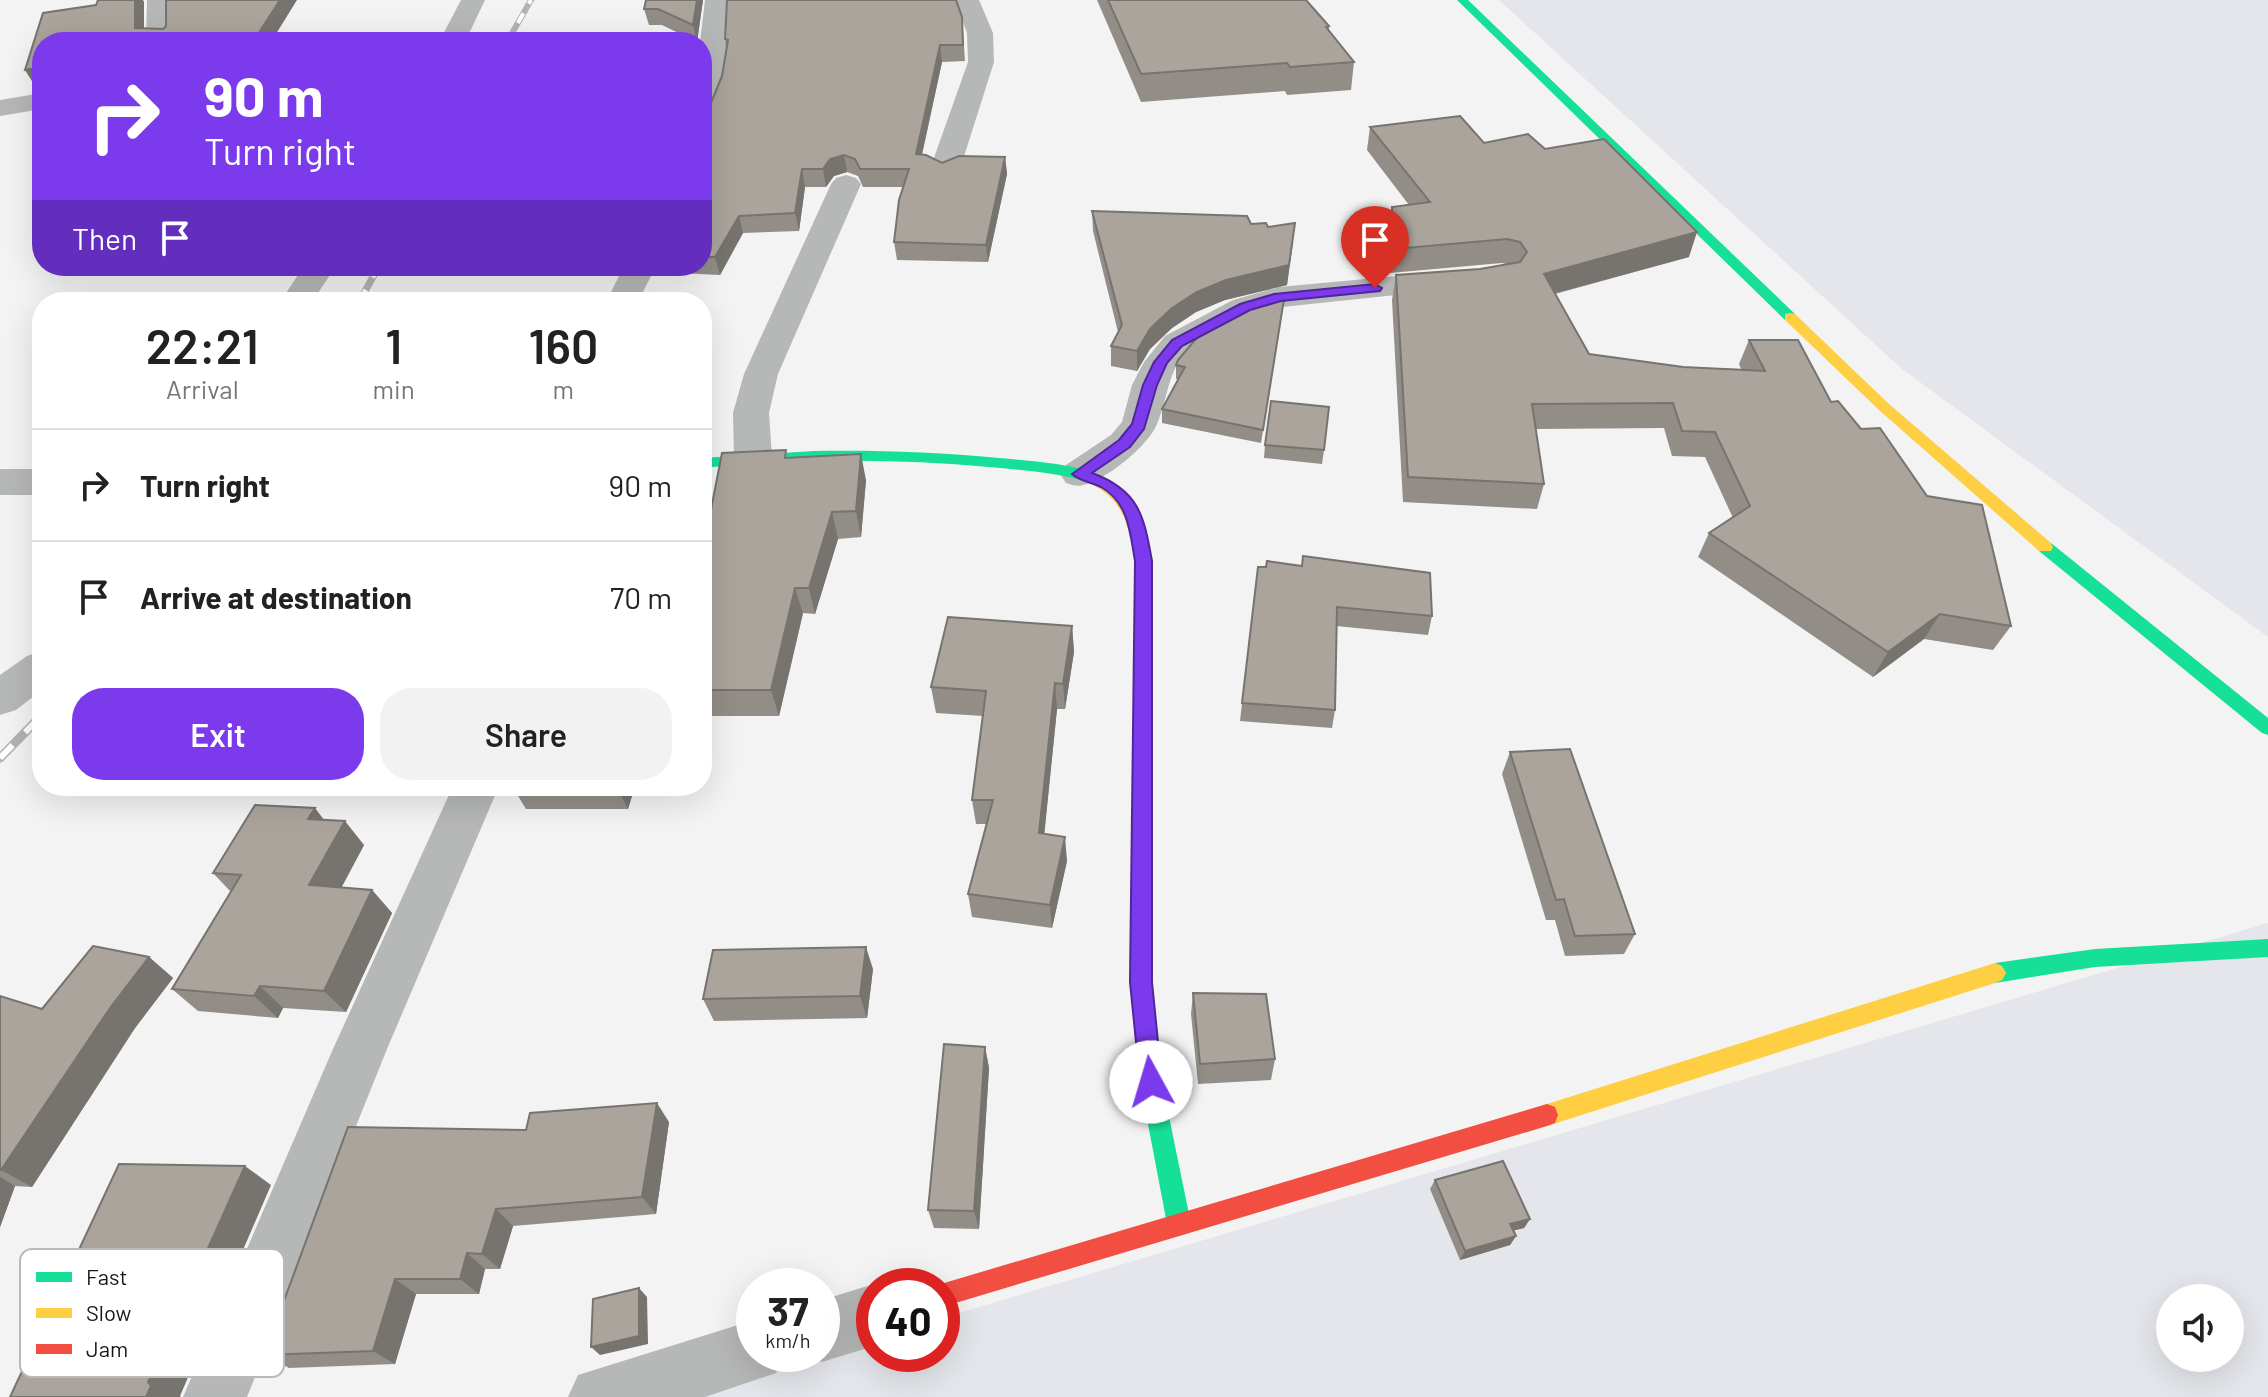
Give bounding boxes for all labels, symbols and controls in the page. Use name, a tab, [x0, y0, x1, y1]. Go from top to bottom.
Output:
text: 90 m	[204, 61, 324, 128]
icon: right	[72, 64, 176, 168]
text: Turn right	[204, 129, 356, 172]
pin	[1341, 206, 1409, 288]
icon: arrive	[153, 216, 197, 260]
icon: arrive	[1353, 218, 1397, 262]
text: Then	[72, 220, 137, 256]
text: 22:21	[146, 316, 259, 374]
text: 1	[385, 316, 402, 374]
text: 160	[529, 316, 598, 374]
text: Arrival	[166, 373, 239, 404]
text: min	[373, 373, 415, 404]
text: m	[553, 373, 574, 404]
icon: right	[72, 463, 116, 507]
text: Turn right	[140, 467, 270, 503]
text: 90 m	[609, 467, 672, 503]
icon: arrive	[72, 575, 116, 619]
text: Arrive at destination	[140, 579, 412, 615]
text: 70 m	[610, 579, 672, 615]
button: Exit	[72, 688, 364, 780]
button: Share	[380, 688, 672, 780]
position arrow	[1109, 1040, 1193, 1124]
legend	[20, 1249, 284, 1377]
text: Fast	[86, 1263, 128, 1289]
speed limit sign: 40	[856, 1268, 960, 1372]
map controls	[2156, 1284, 2244, 1372]
button: sound	[2156, 1284, 2244, 1372]
text: 37	[767, 1286, 809, 1334]
text: Slow	[86, 1299, 131, 1325]
text: km/h	[765, 1328, 811, 1352]
text: Jam	[86, 1335, 128, 1361]

